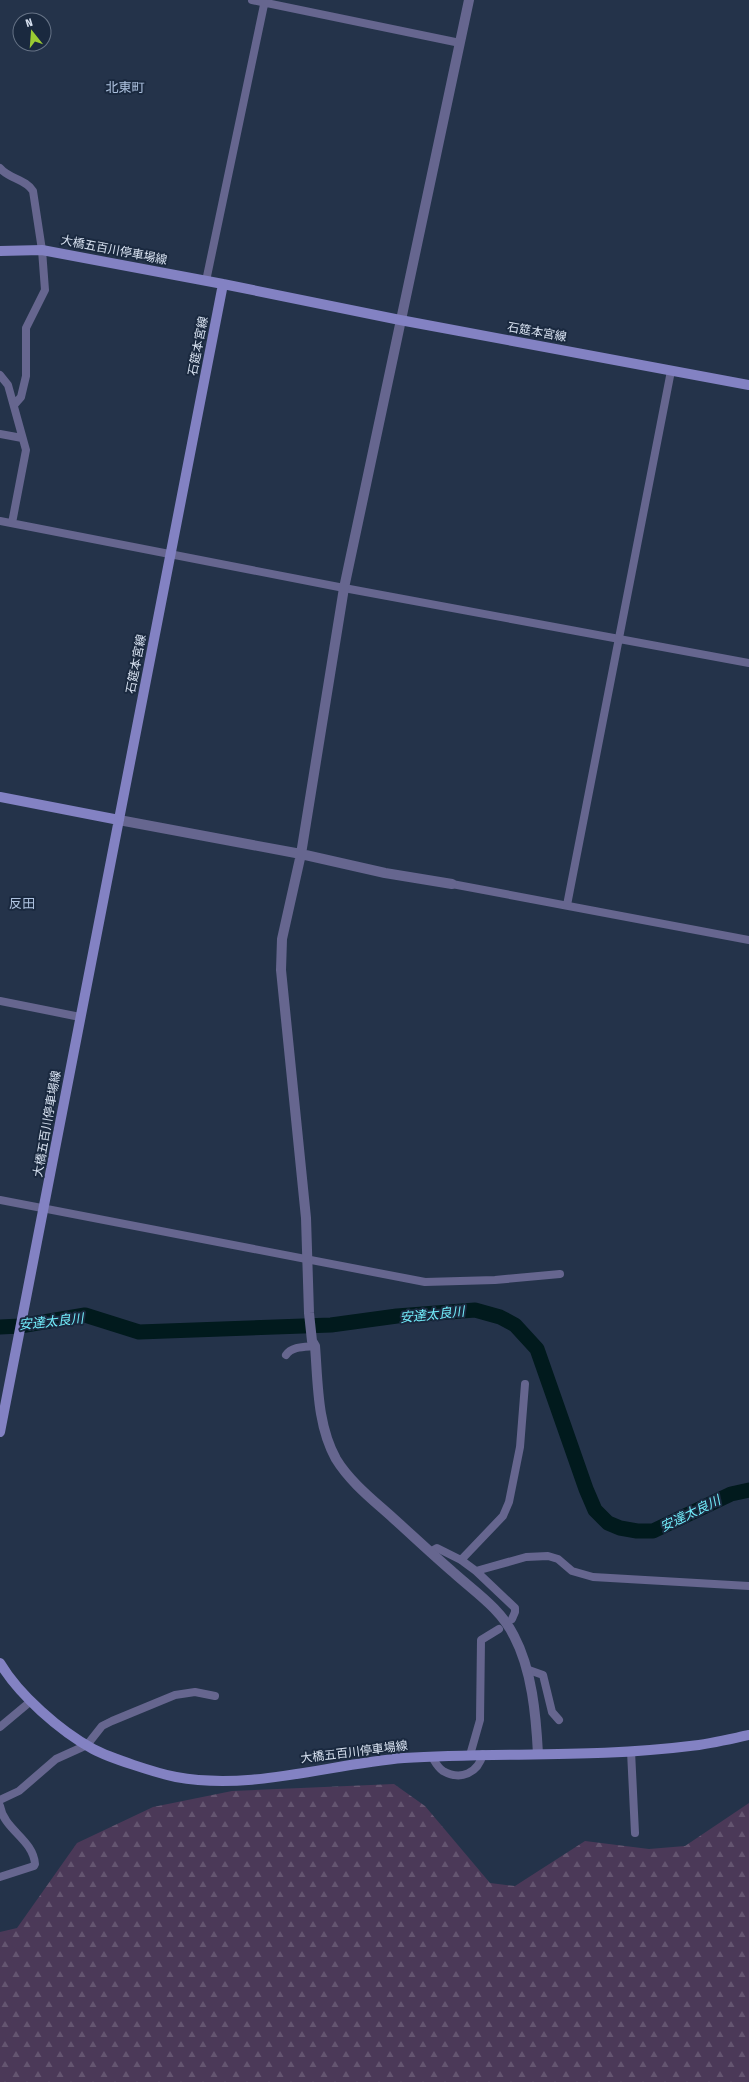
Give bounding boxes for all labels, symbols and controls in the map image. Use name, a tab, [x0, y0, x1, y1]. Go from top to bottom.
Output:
north arrow	[12, 12, 52, 52]
text: N	[24, 16, 34, 30]
district label: 北東町	[105, 80, 145, 95]
street label: 大橋五百川停車場線	[60, 233, 168, 267]
street label: 石筵本宮線	[185, 315, 211, 377]
street label: 石筵本宮線	[506, 320, 568, 344]
street label: 石筵本宮線	[123, 633, 149, 695]
district label: 反田	[9, 896, 35, 911]
street label: 大橋五百川停車場線	[31, 1070, 63, 1178]
water label: 安達太良川	[399, 1303, 467, 1325]
water label: 安達太良川	[18, 1310, 86, 1332]
water label: 安達太良川	[658, 1492, 725, 1534]
street label: 大橋五百川停車場線	[300, 1738, 408, 1766]

